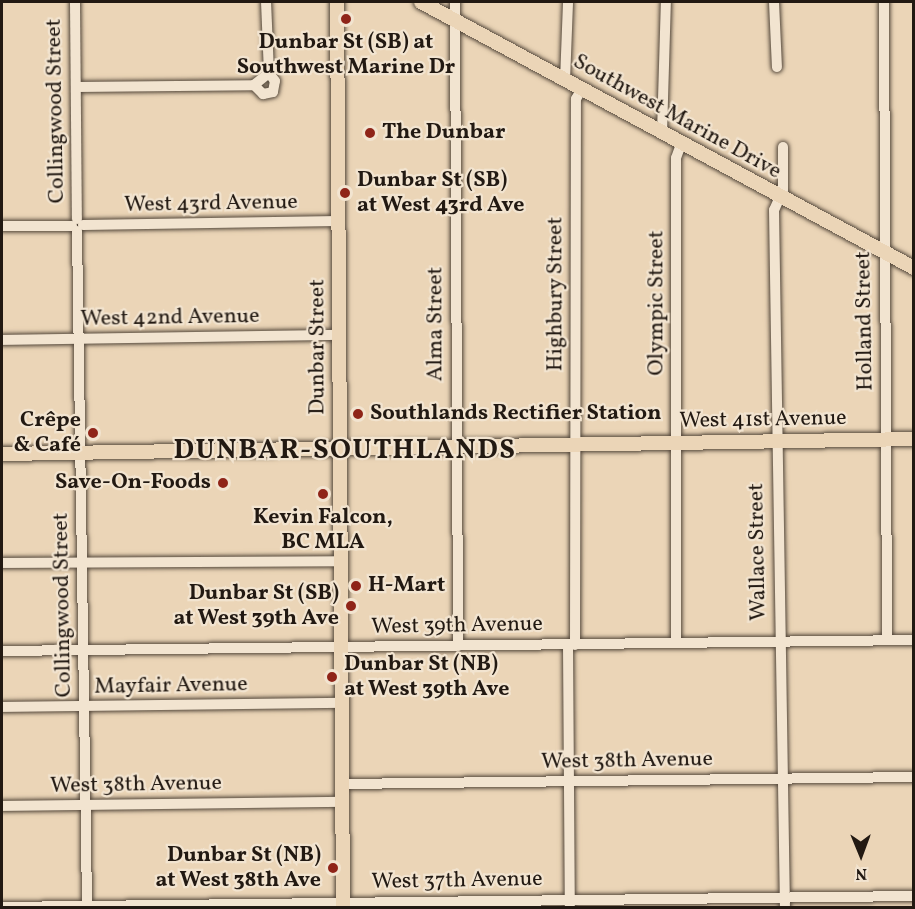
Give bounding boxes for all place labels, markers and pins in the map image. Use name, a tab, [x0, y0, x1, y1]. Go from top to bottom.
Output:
marker: Dunbar St (SB) at Southwest Marine Dr	[339, 12, 353, 26]
place label: Dunbar St (SB) at Southwest Marine Dr	[237, 29, 455, 80]
place label: The Dunbar	[382, 120, 505, 146]
marker: The Dunbar	[363, 126, 377, 140]
place label: Dunbar St (SB) at West 43rd Ave	[357, 167, 525, 218]
marker: Dunbar St (SB) at West 43rd Ave	[338, 186, 352, 200]
place label: Southlands Rectifier Station	[370, 401, 662, 427]
place label: Crêpe & Café	[14, 407, 81, 458]
marker: Southlands Rectifier Station	[351, 407, 365, 421]
marker: Crêpe & Café	[86, 426, 100, 440]
place label: Save-On-Foods	[55, 470, 211, 496]
marker: Save-On-Foods	[216, 476, 230, 490]
marker: Kevin Falcon, BC MLA	[316, 487, 330, 501]
place label: Kevin Falcon, BC MLA	[253, 504, 393, 556]
place label: H-Mart	[368, 573, 445, 599]
marker: H-Mart	[349, 579, 363, 593]
place label: Dunbar St (SB) at West 39th Ave	[173, 580, 339, 632]
marker: Dunbar St (SB) at West 39th Ave	[344, 599, 358, 613]
place label: Dunbar St (NB) at West 39th Ave	[344, 651, 510, 702]
marker: Dunbar St (NB) at West 39th Ave	[325, 670, 339, 684]
place label: Dunbar St (NB) at West 38th Ave	[155, 842, 321, 894]
marker: Dunbar St (NB) at West 38th Ave	[326, 861, 340, 875]

